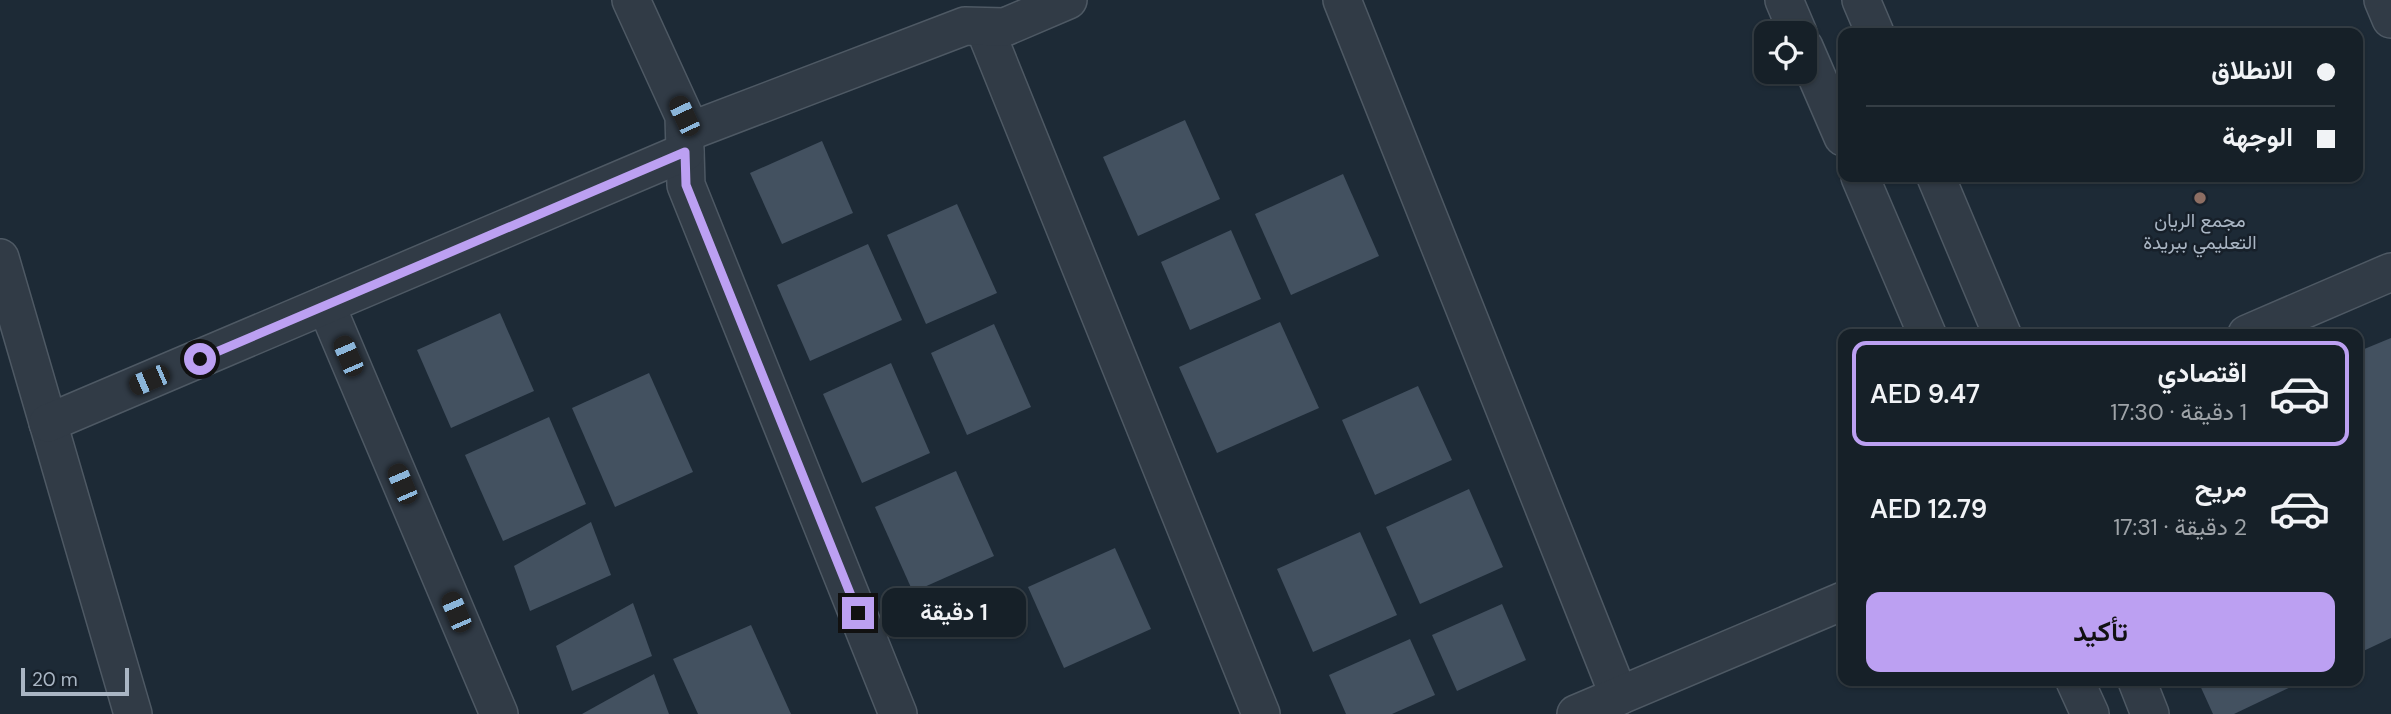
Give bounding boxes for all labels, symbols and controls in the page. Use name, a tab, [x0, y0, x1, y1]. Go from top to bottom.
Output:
map controls	[1754, 21, 1817, 84]
button: locate	[1754, 21, 1817, 84]
text: الانطلاق	[2211, 53, 2293, 87]
car	[666, 93, 703, 139]
text: الوجهة	[2222, 120, 2293, 154]
marker: مجمع الريان التعليمي ببريدة	[2192, 190, 2208, 206]
place label: مجمع الريان التعليمي ببريدة	[2143, 208, 2257, 258]
car	[331, 333, 366, 379]
route start	[184, 343, 216, 375]
text: اقتصادي	[2158, 356, 2247, 390]
car	[126, 362, 173, 398]
icon: car	[2268, 362, 2331, 425]
text: AED 9.47	[1870, 377, 1980, 411]
text: 1 دقيقة · 17:30	[2110, 397, 2247, 427]
car	[385, 461, 420, 507]
text: مريح	[2195, 471, 2247, 505]
icon: car	[2268, 477, 2331, 540]
text: AED 12.79	[1870, 492, 1987, 526]
text: 2 دقيقة · 17:31	[2113, 512, 2247, 542]
callout: 1 دقيقة	[882, 588, 1026, 638]
car	[439, 589, 474, 635]
button: تأكيد	[1866, 592, 2335, 672]
route end	[842, 597, 874, 629]
text: 1 دقيقة	[920, 597, 988, 627]
scale bar	[21, 665, 130, 697]
text: 20 m	[32, 667, 78, 692]

